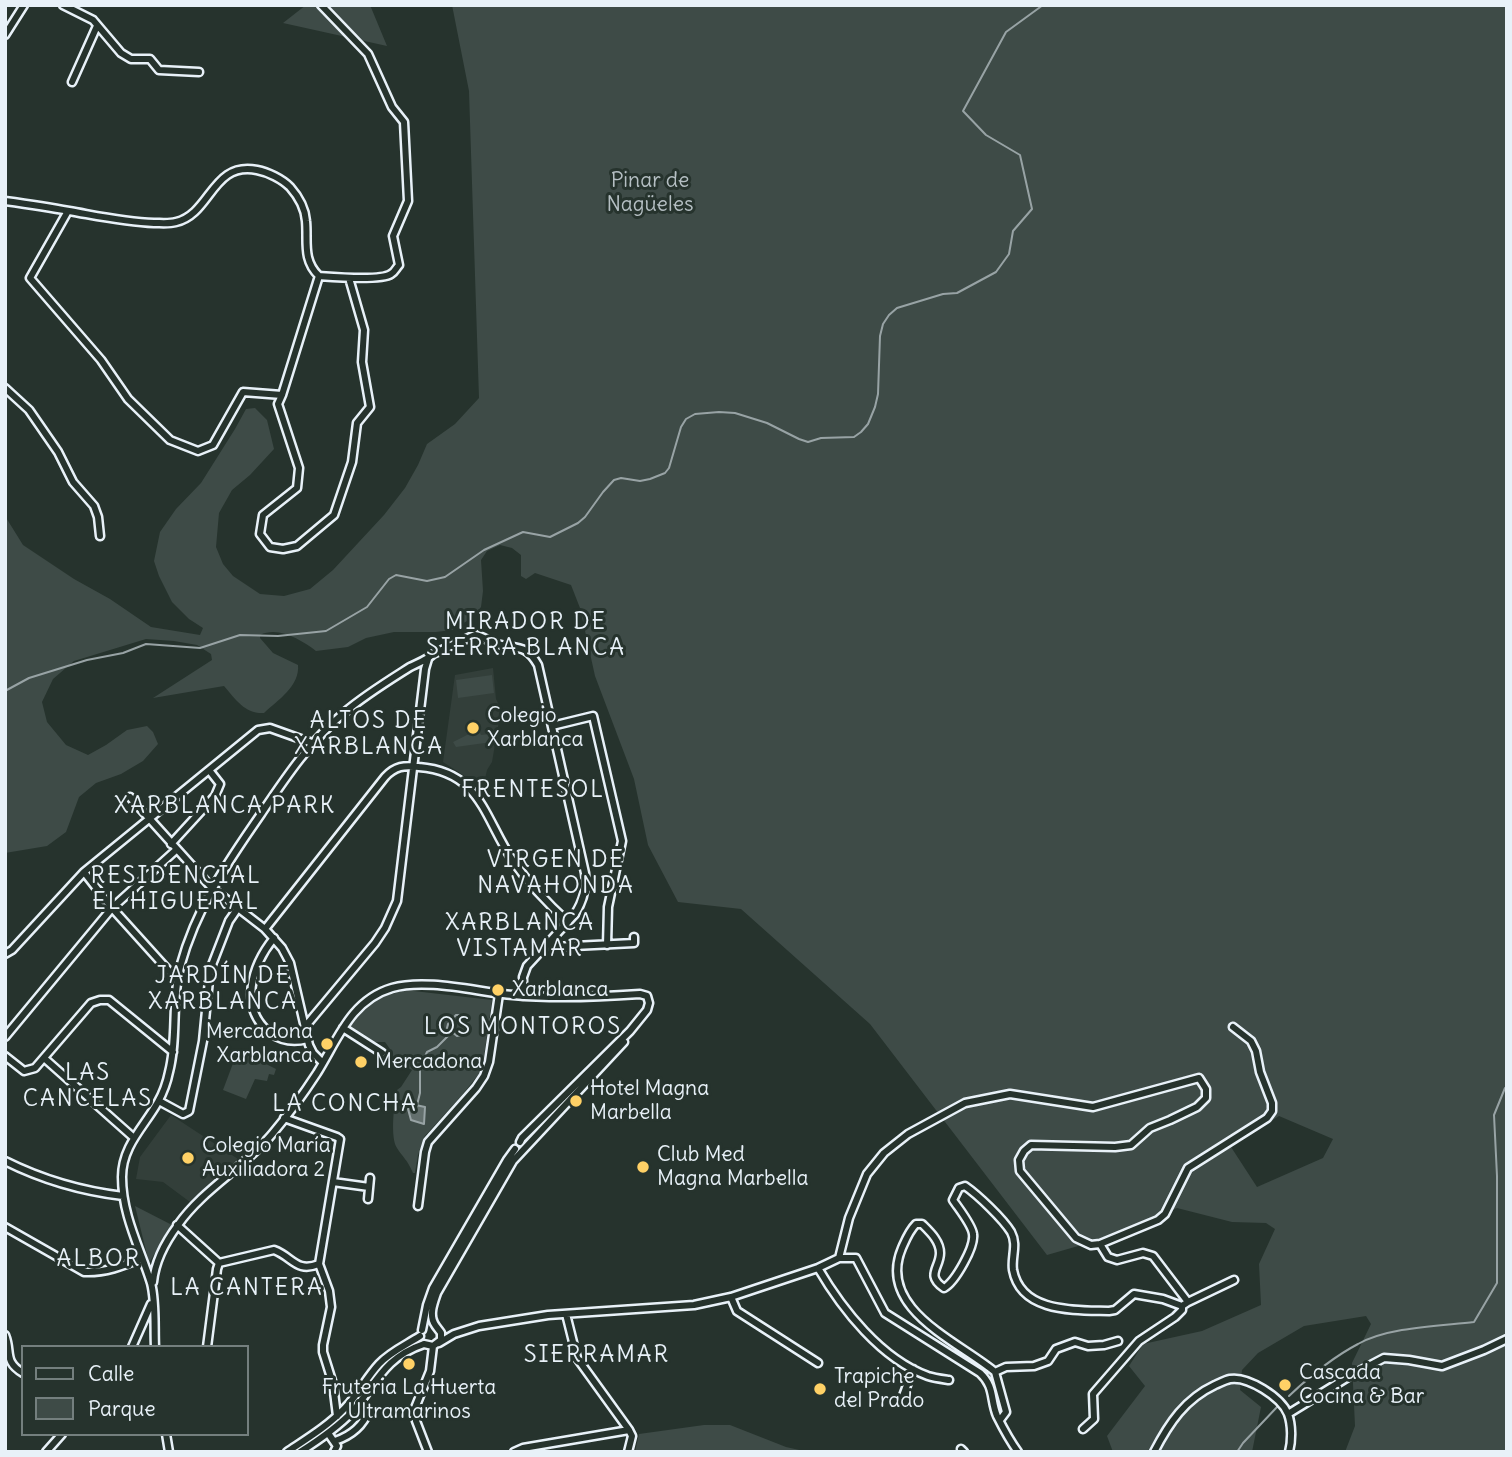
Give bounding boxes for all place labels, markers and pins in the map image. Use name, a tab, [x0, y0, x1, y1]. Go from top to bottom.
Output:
place label: Colegio Xarblanca	[487, 703, 583, 753]
marker: Colegio Xarblanca	[465, 720, 481, 736]
place label: Xarblanca	[512, 977, 608, 1003]
marker: Xarblanca	[490, 982, 506, 998]
place label: Mercadona Xarblanca	[206, 1019, 313, 1069]
marker: Mercadona Xarblanca	[319, 1036, 335, 1052]
place label: Mercadona	[375, 1049, 482, 1075]
marker: Mercadona	[353, 1054, 369, 1070]
place label: Hotel Magna Marbella	[590, 1076, 709, 1126]
marker: Hotel Magna Marbella	[568, 1093, 584, 1109]
place label: Colegio María Auxiliadora 2	[202, 1133, 331, 1183]
place label: Club Med Magna Marbella	[657, 1142, 808, 1192]
marker: Colegio María Auxiliadora 2	[180, 1150, 196, 1166]
marker: Club Med Magna Marbella	[635, 1159, 651, 1175]
marker: Fruteria La Huerta Ultramarinos	[401, 1356, 417, 1372]
place label: Cascada Cocina & Bar	[1299, 1360, 1424, 1410]
place label: Trapiche del Prado	[834, 1364, 924, 1414]
place label: Fruteria La Huerta Ultramarinos	[322, 1375, 496, 1425]
marker: Cascada Cocina & Bar	[1277, 1377, 1293, 1393]
marker: Trapiche del Prado	[812, 1381, 828, 1397]

